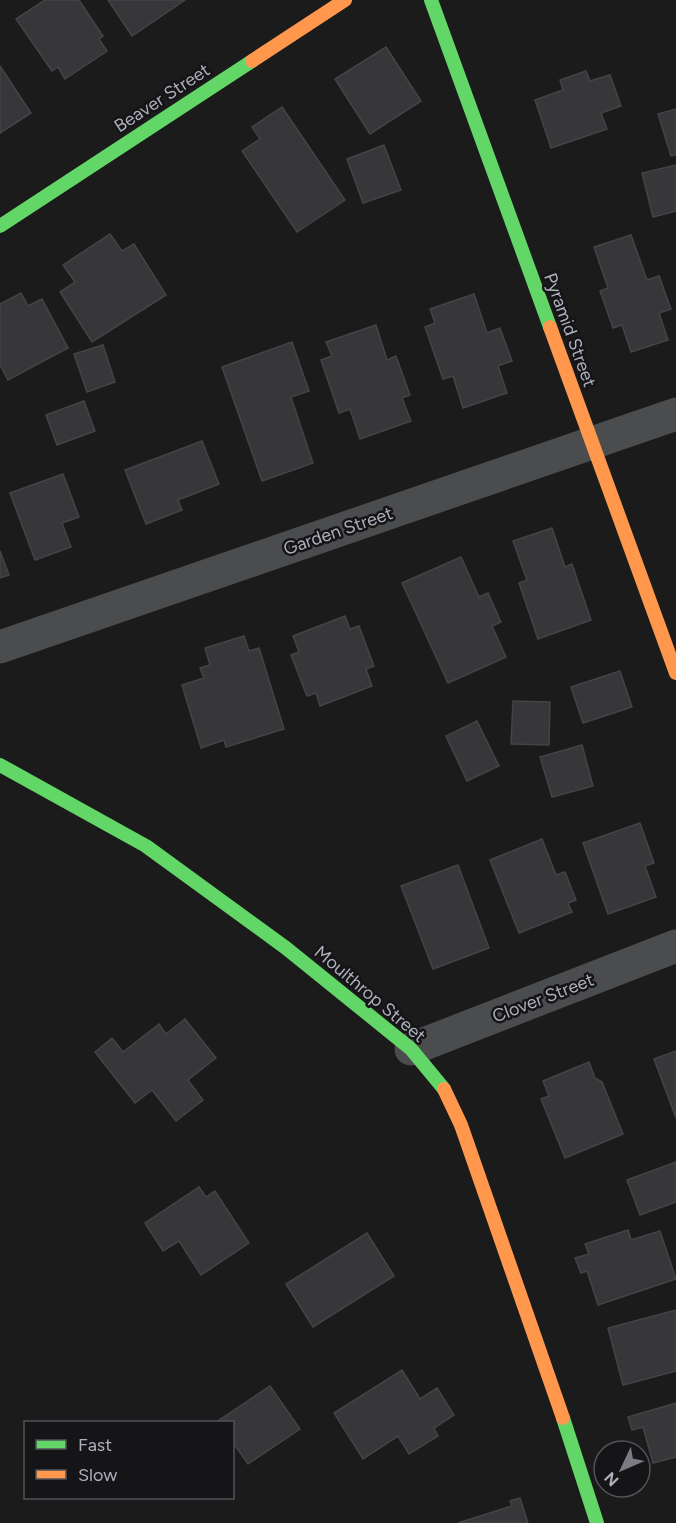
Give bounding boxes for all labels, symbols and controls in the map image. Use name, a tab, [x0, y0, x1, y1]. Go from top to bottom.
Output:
street label: Beaver Street	[110, 59, 214, 137]
street label: Pyramid Street	[539, 270, 601, 390]
street label: Garden Street	[280, 502, 396, 560]
street label: Moulthrop Street	[310, 941, 430, 1047]
street label: Clover Street	[489, 968, 597, 1027]
legend	[24, 1421, 234, 1499]
text: Fast	[78, 1434, 112, 1456]
north arrow	[592, 1439, 652, 1499]
text: Slow	[78, 1464, 117, 1486]
text: N	[600, 1468, 623, 1490]

